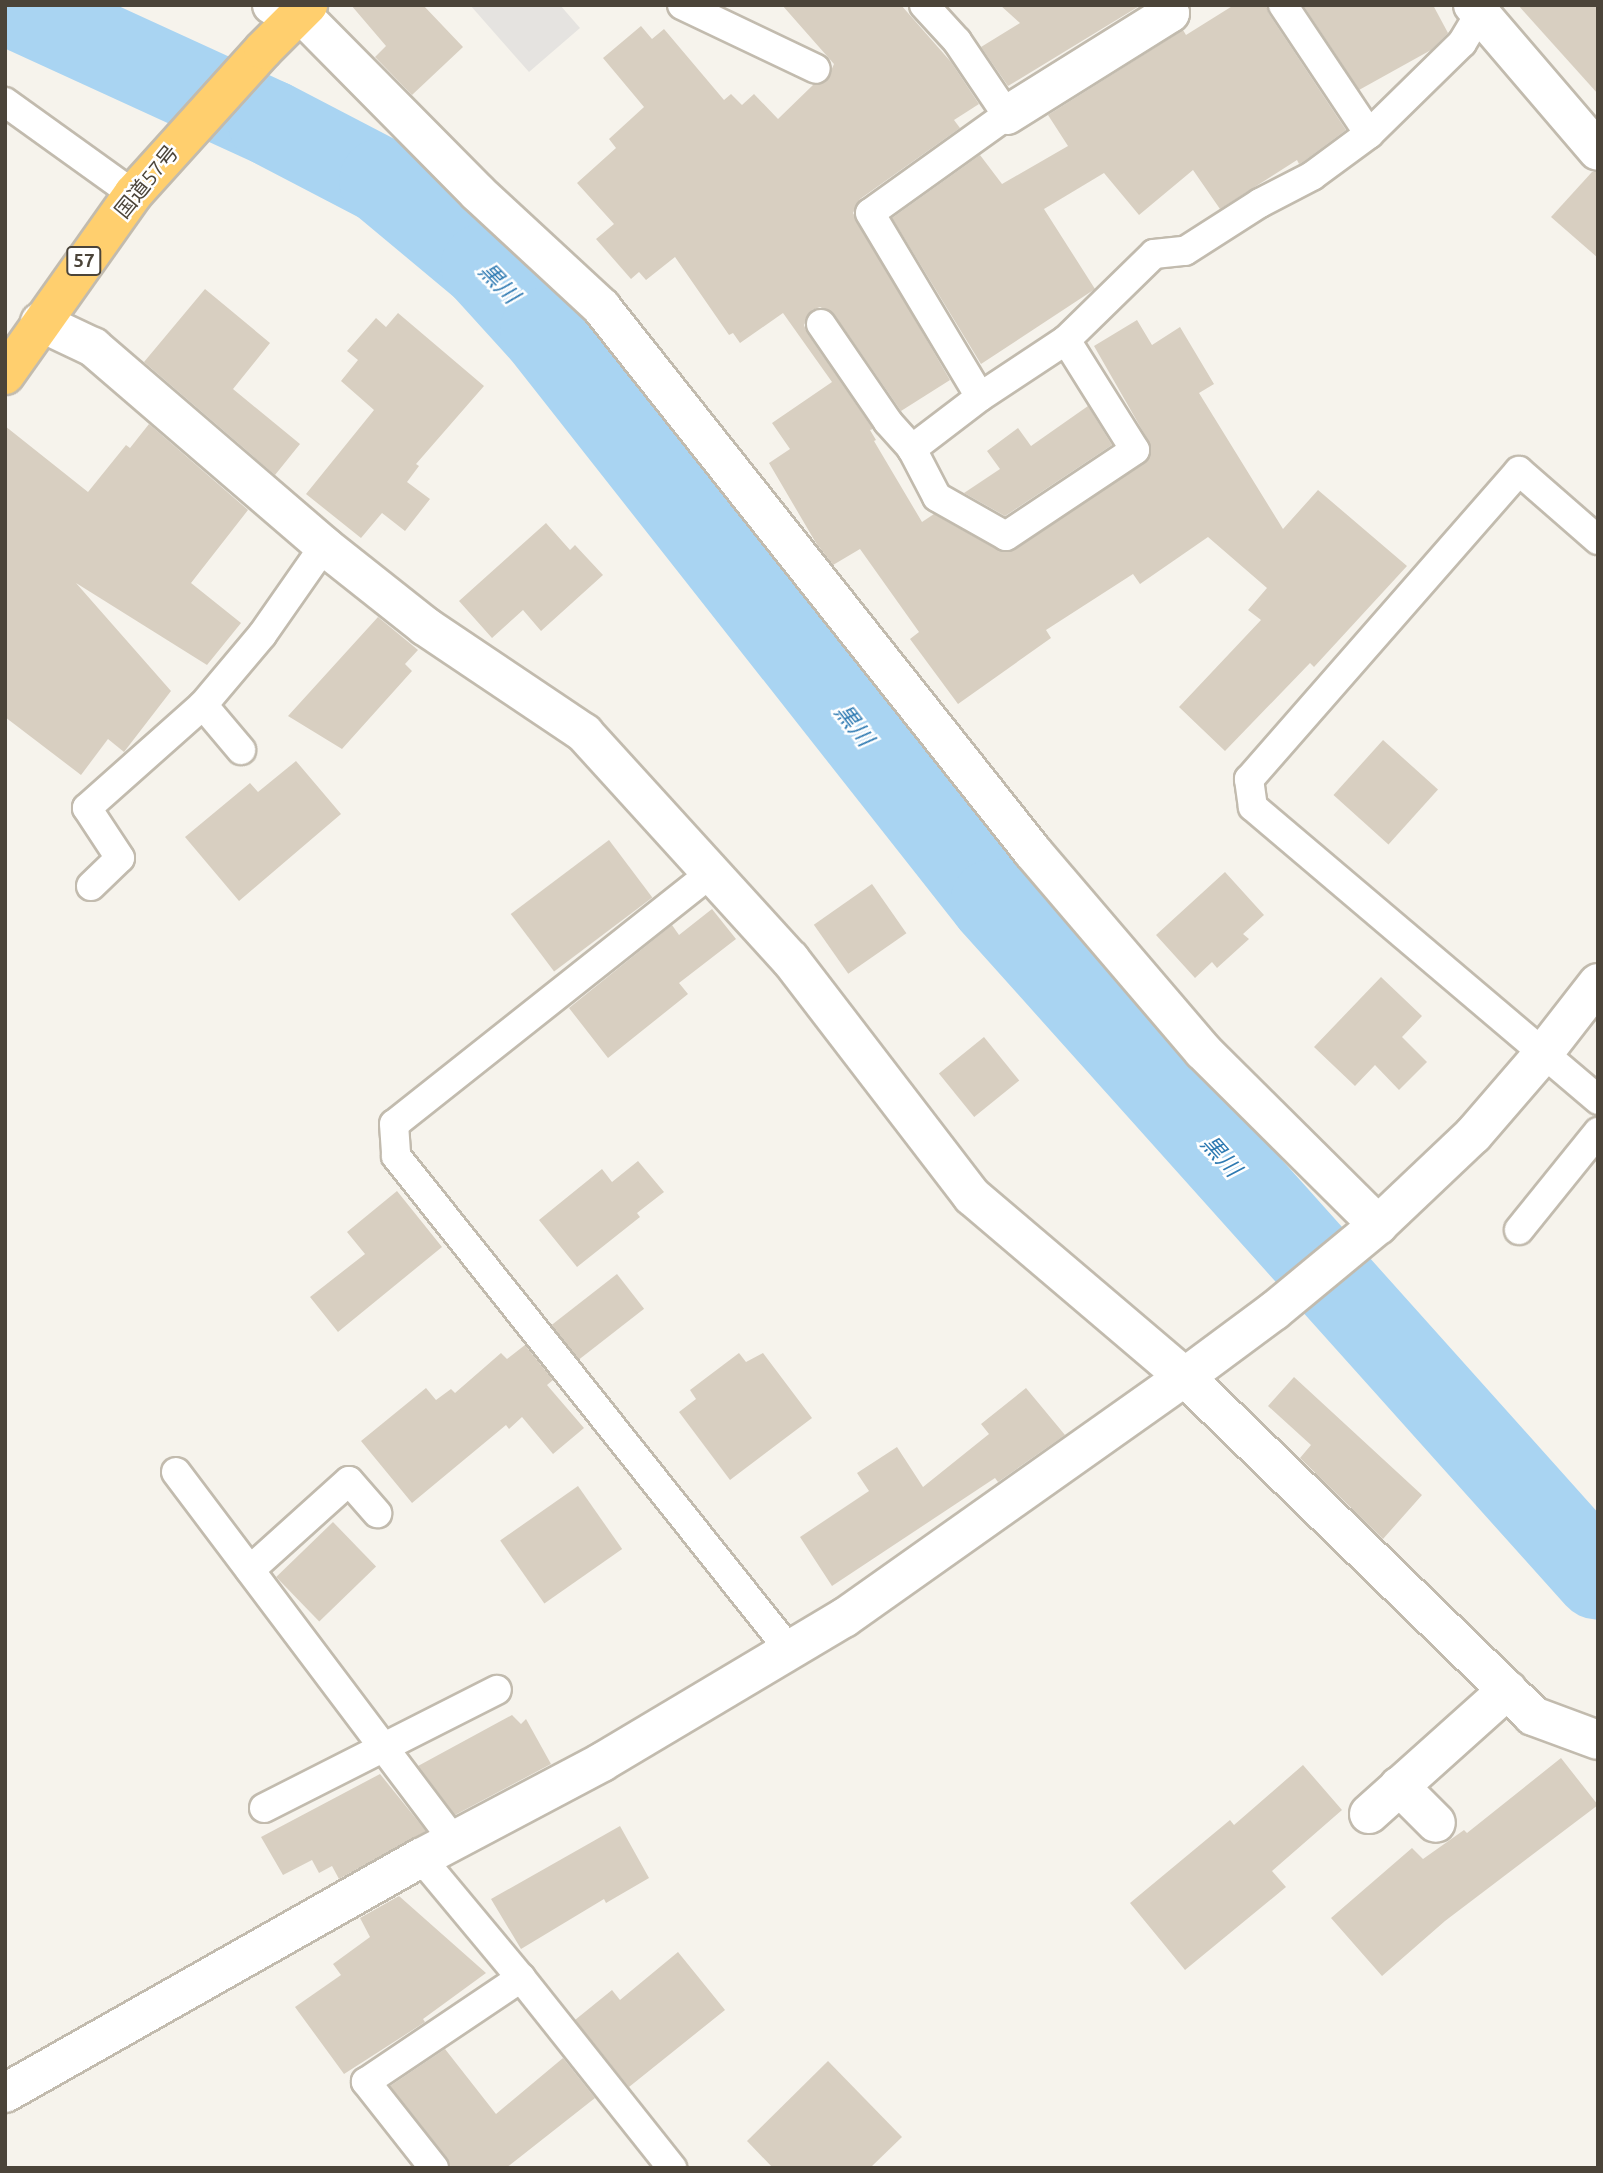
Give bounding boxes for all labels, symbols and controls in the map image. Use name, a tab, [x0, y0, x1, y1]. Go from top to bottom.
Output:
street label: 国道57号	[109, 139, 183, 223]
road number: 57	[65, 246, 103, 276]
water label: 黒川	[473, 257, 525, 309]
water label: 黒川	[829, 698, 879, 752]
water label: 黒川	[1195, 1130, 1247, 1182]

